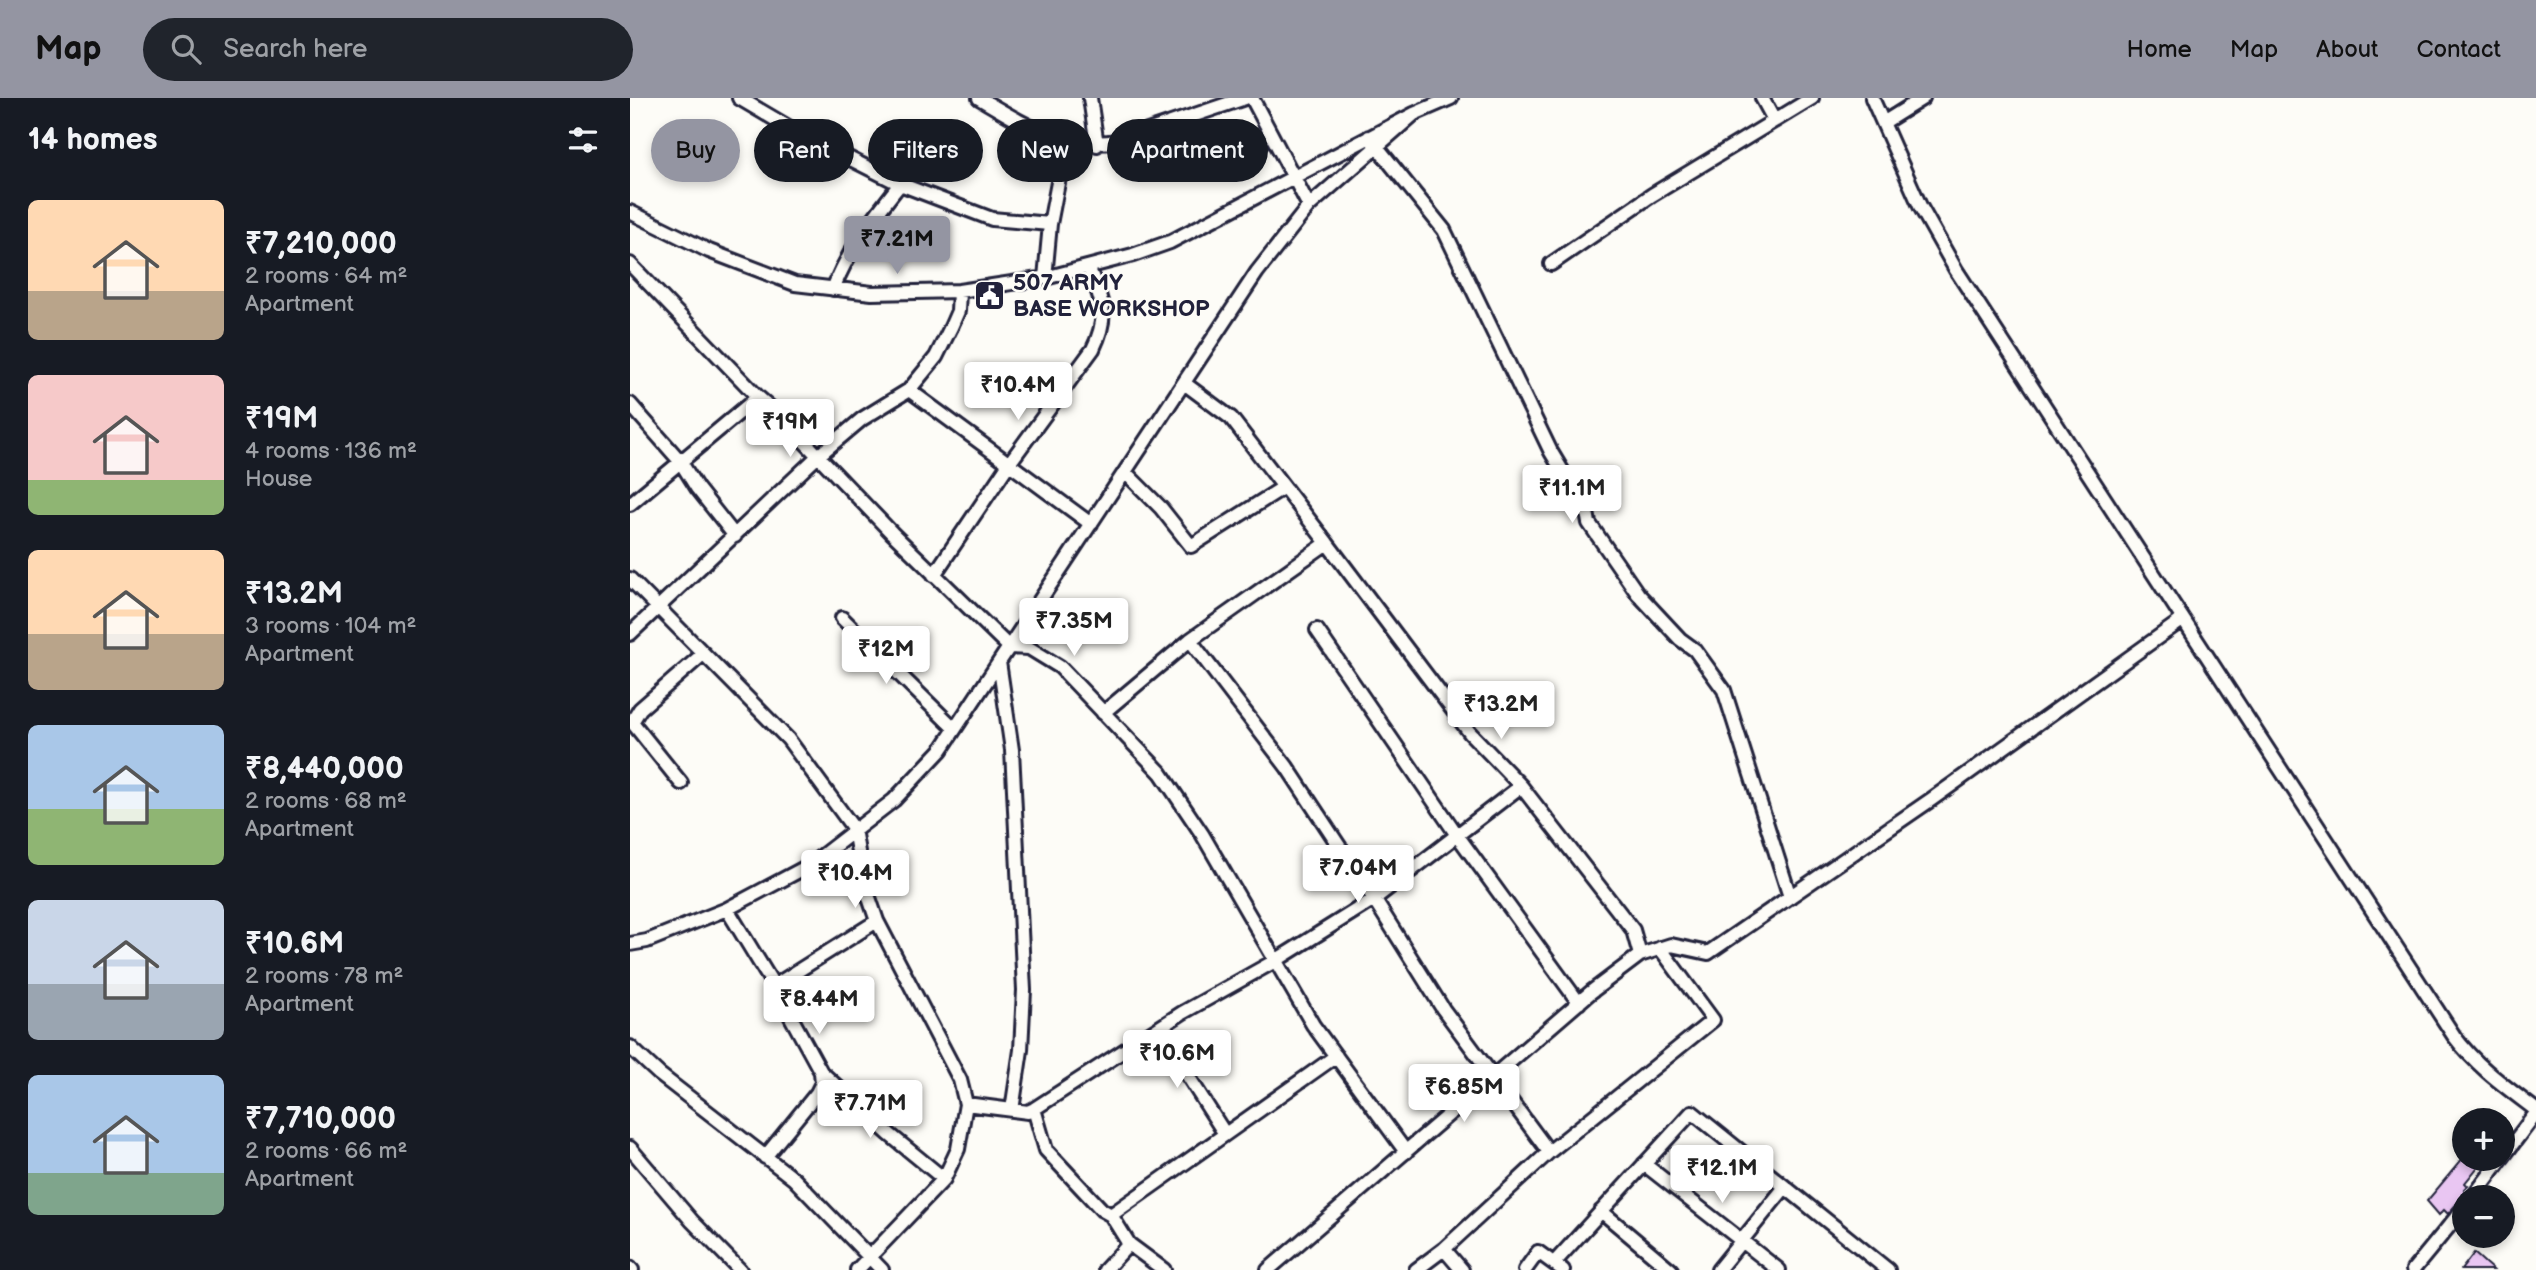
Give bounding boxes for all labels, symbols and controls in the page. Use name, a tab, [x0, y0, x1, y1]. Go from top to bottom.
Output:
search box	[143, 18, 633, 81]
text: Map	[35, 29, 101, 69]
icon: search	[167, 30, 205, 68]
text: Search here	[223, 34, 367, 65]
text: Home	[2127, 35, 2192, 64]
text: Map	[2230, 35, 2278, 64]
text: About	[2316, 35, 2378, 64]
text: Contact	[2416, 35, 2501, 64]
chip: Buy	[651, 119, 740, 182]
chip: Rent	[754, 119, 854, 182]
chip: Filters	[868, 119, 983, 182]
chip: New	[997, 119, 1093, 182]
chip: Apartment	[1107, 119, 1268, 182]
icon: filters	[564, 121, 602, 159]
text: 14 homes	[28, 122, 157, 158]
pin: ₹7.21M	[840, 216, 954, 276]
text: ₹7.21M	[860, 225, 934, 253]
text: ₹7,210,000	[245, 226, 397, 262]
icon: home	[84, 228, 168, 312]
text: 2 rooms · 64 m²	[245, 262, 407, 290]
place label: 507 ARMY BASE WORKSHOP	[1013, 269, 1210, 323]
public building icon: 507 ARMY BASE WORKSHOP	[973, 279, 1007, 313]
text: Apartment	[245, 290, 354, 318]
pin: ₹10.4M	[961, 362, 1075, 422]
text: ₹10.4M	[980, 371, 1056, 399]
pin: ₹19M	[749, 400, 831, 459]
text: ₹19M	[245, 401, 318, 437]
icon: home	[84, 403, 168, 487]
text: ₹19M	[762, 408, 818, 436]
text: 4 rooms · 136 m²	[245, 437, 417, 465]
text: House	[245, 465, 312, 493]
pin: ₹11.1M	[1515, 466, 1629, 525]
text: ₹11.1M	[1538, 474, 1606, 502]
text: ₹13.2M	[245, 576, 343, 612]
icon: home	[84, 578, 168, 662]
pin: ₹7.35M	[1017, 598, 1131, 658]
text: ₹7.35M	[1035, 607, 1113, 635]
text: 3 rooms · 104 m²	[245, 612, 416, 640]
pin: ₹12M	[845, 626, 927, 686]
text: ₹12M	[858, 635, 914, 663]
text: Apartment	[245, 640, 354, 668]
pin: ₹13.2M	[1444, 682, 1558, 741]
text: ₹13.2M	[1464, 690, 1538, 718]
text: ₹8,440,000	[245, 751, 404, 787]
icon: home	[84, 753, 168, 837]
text: 2 rooms · 68 m²	[245, 787, 407, 815]
text: Apartment	[245, 815, 354, 843]
pin: ₹7.04M	[1301, 846, 1415, 905]
pin: ₹10.4M	[798, 850, 912, 910]
text: ₹7.04M	[1319, 854, 1397, 882]
text: ₹10.4M	[817, 859, 893, 887]
text: ₹10.6M	[245, 926, 344, 962]
icon: home	[84, 928, 168, 1012]
text: 2 rooms · 78 m²	[245, 962, 403, 990]
pin: ₹8.44M	[762, 976, 876, 1036]
text: ₹8.44M	[780, 985, 858, 1013]
text: Apartment	[245, 990, 354, 1018]
pin: ₹10.6M	[1120, 1030, 1234, 1090]
text: ₹10.6M	[1139, 1039, 1215, 1067]
pin: ₹6.85M	[1407, 1065, 1521, 1124]
text: ₹6.85M	[1424, 1073, 1504, 1101]
pin: ₹7.71M	[813, 1080, 927, 1140]
text: ₹7.71M	[833, 1089, 907, 1117]
text: ₹7,710,000	[245, 1101, 396, 1137]
icon: home	[84, 1103, 168, 1187]
map controls	[2452, 1108, 2515, 1248]
button: +	[2452, 1108, 2515, 1171]
text: 2 rooms · 66 m²	[245, 1137, 407, 1165]
pin: ₹12.1M	[1665, 1146, 1779, 1205]
text: ₹12.1M	[1686, 1154, 1758, 1182]
text: Apartment	[245, 1165, 354, 1193]
button: −	[2452, 1185, 2515, 1248]

